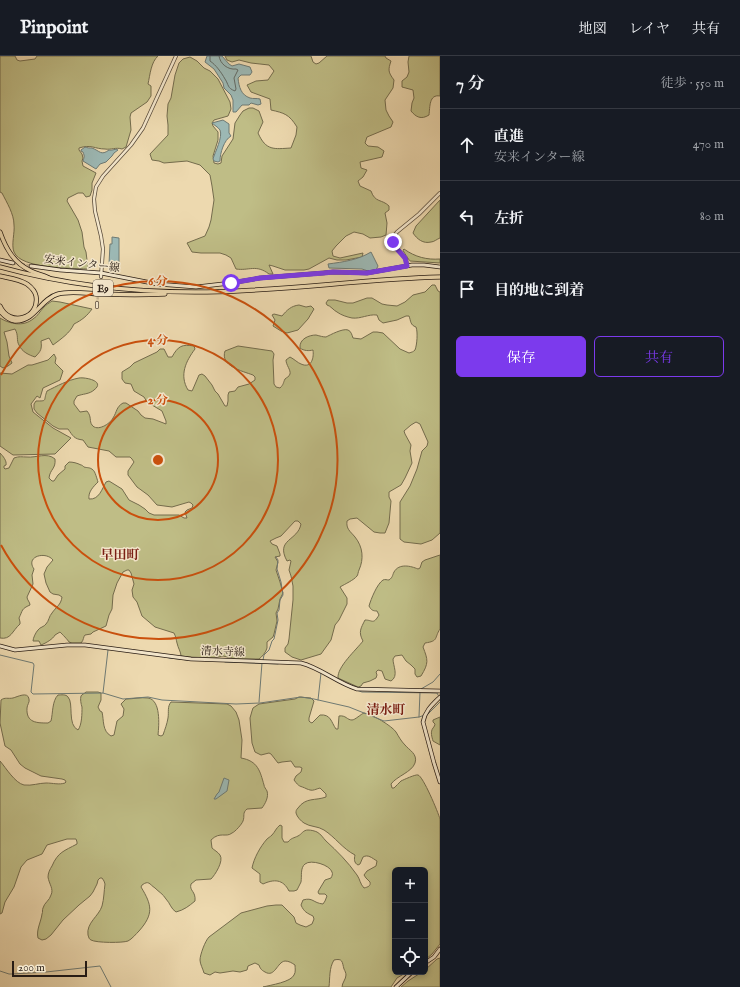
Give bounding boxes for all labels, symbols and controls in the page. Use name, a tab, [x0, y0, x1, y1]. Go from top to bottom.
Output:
text: Pinpoint	[20, 16, 88, 40]
text: 地図	[579, 20, 607, 38]
text: レイヤ	[629, 20, 670, 38]
text: 共有	[692, 20, 720, 38]
text: 7 分	[456, 74, 485, 95]
text: 徒歩 · 550 m	[661, 75, 724, 92]
text: 直進	[494, 127, 524, 146]
icon: ahead	[456, 134, 478, 156]
text: 470 m	[693, 136, 724, 153]
text: 安来インター線	[494, 149, 584, 166]
icon: left	[456, 206, 478, 228]
text: 80 m	[700, 208, 724, 225]
text: 左折	[494, 209, 524, 228]
route end	[384, 233, 402, 251]
street label: 安来インター線	[43, 252, 121, 276]
text: 6 分	[148, 274, 168, 289]
route start	[222, 274, 240, 292]
icon: arrive	[456, 278, 478, 300]
road number: E9	[93, 280, 113, 296]
text: 目的地に到着	[494, 281, 584, 300]
text: 4 分	[148, 333, 168, 348]
button: 保存	[456, 336, 586, 377]
button: 共有	[594, 336, 724, 377]
text: 2 分	[148, 393, 168, 408]
centre of rings	[151, 453, 165, 467]
district label: 早田町	[100, 547, 140, 564]
street label: 清水寺線	[201, 644, 245, 660]
district label: 清水町	[366, 702, 406, 719]
map controls	[392, 867, 428, 975]
button: +	[392, 867, 428, 903]
button: −	[392, 903, 428, 939]
button: locate	[392, 939, 428, 975]
scale bar	[12, 959, 87, 978]
text: 200 m	[18, 961, 45, 975]

